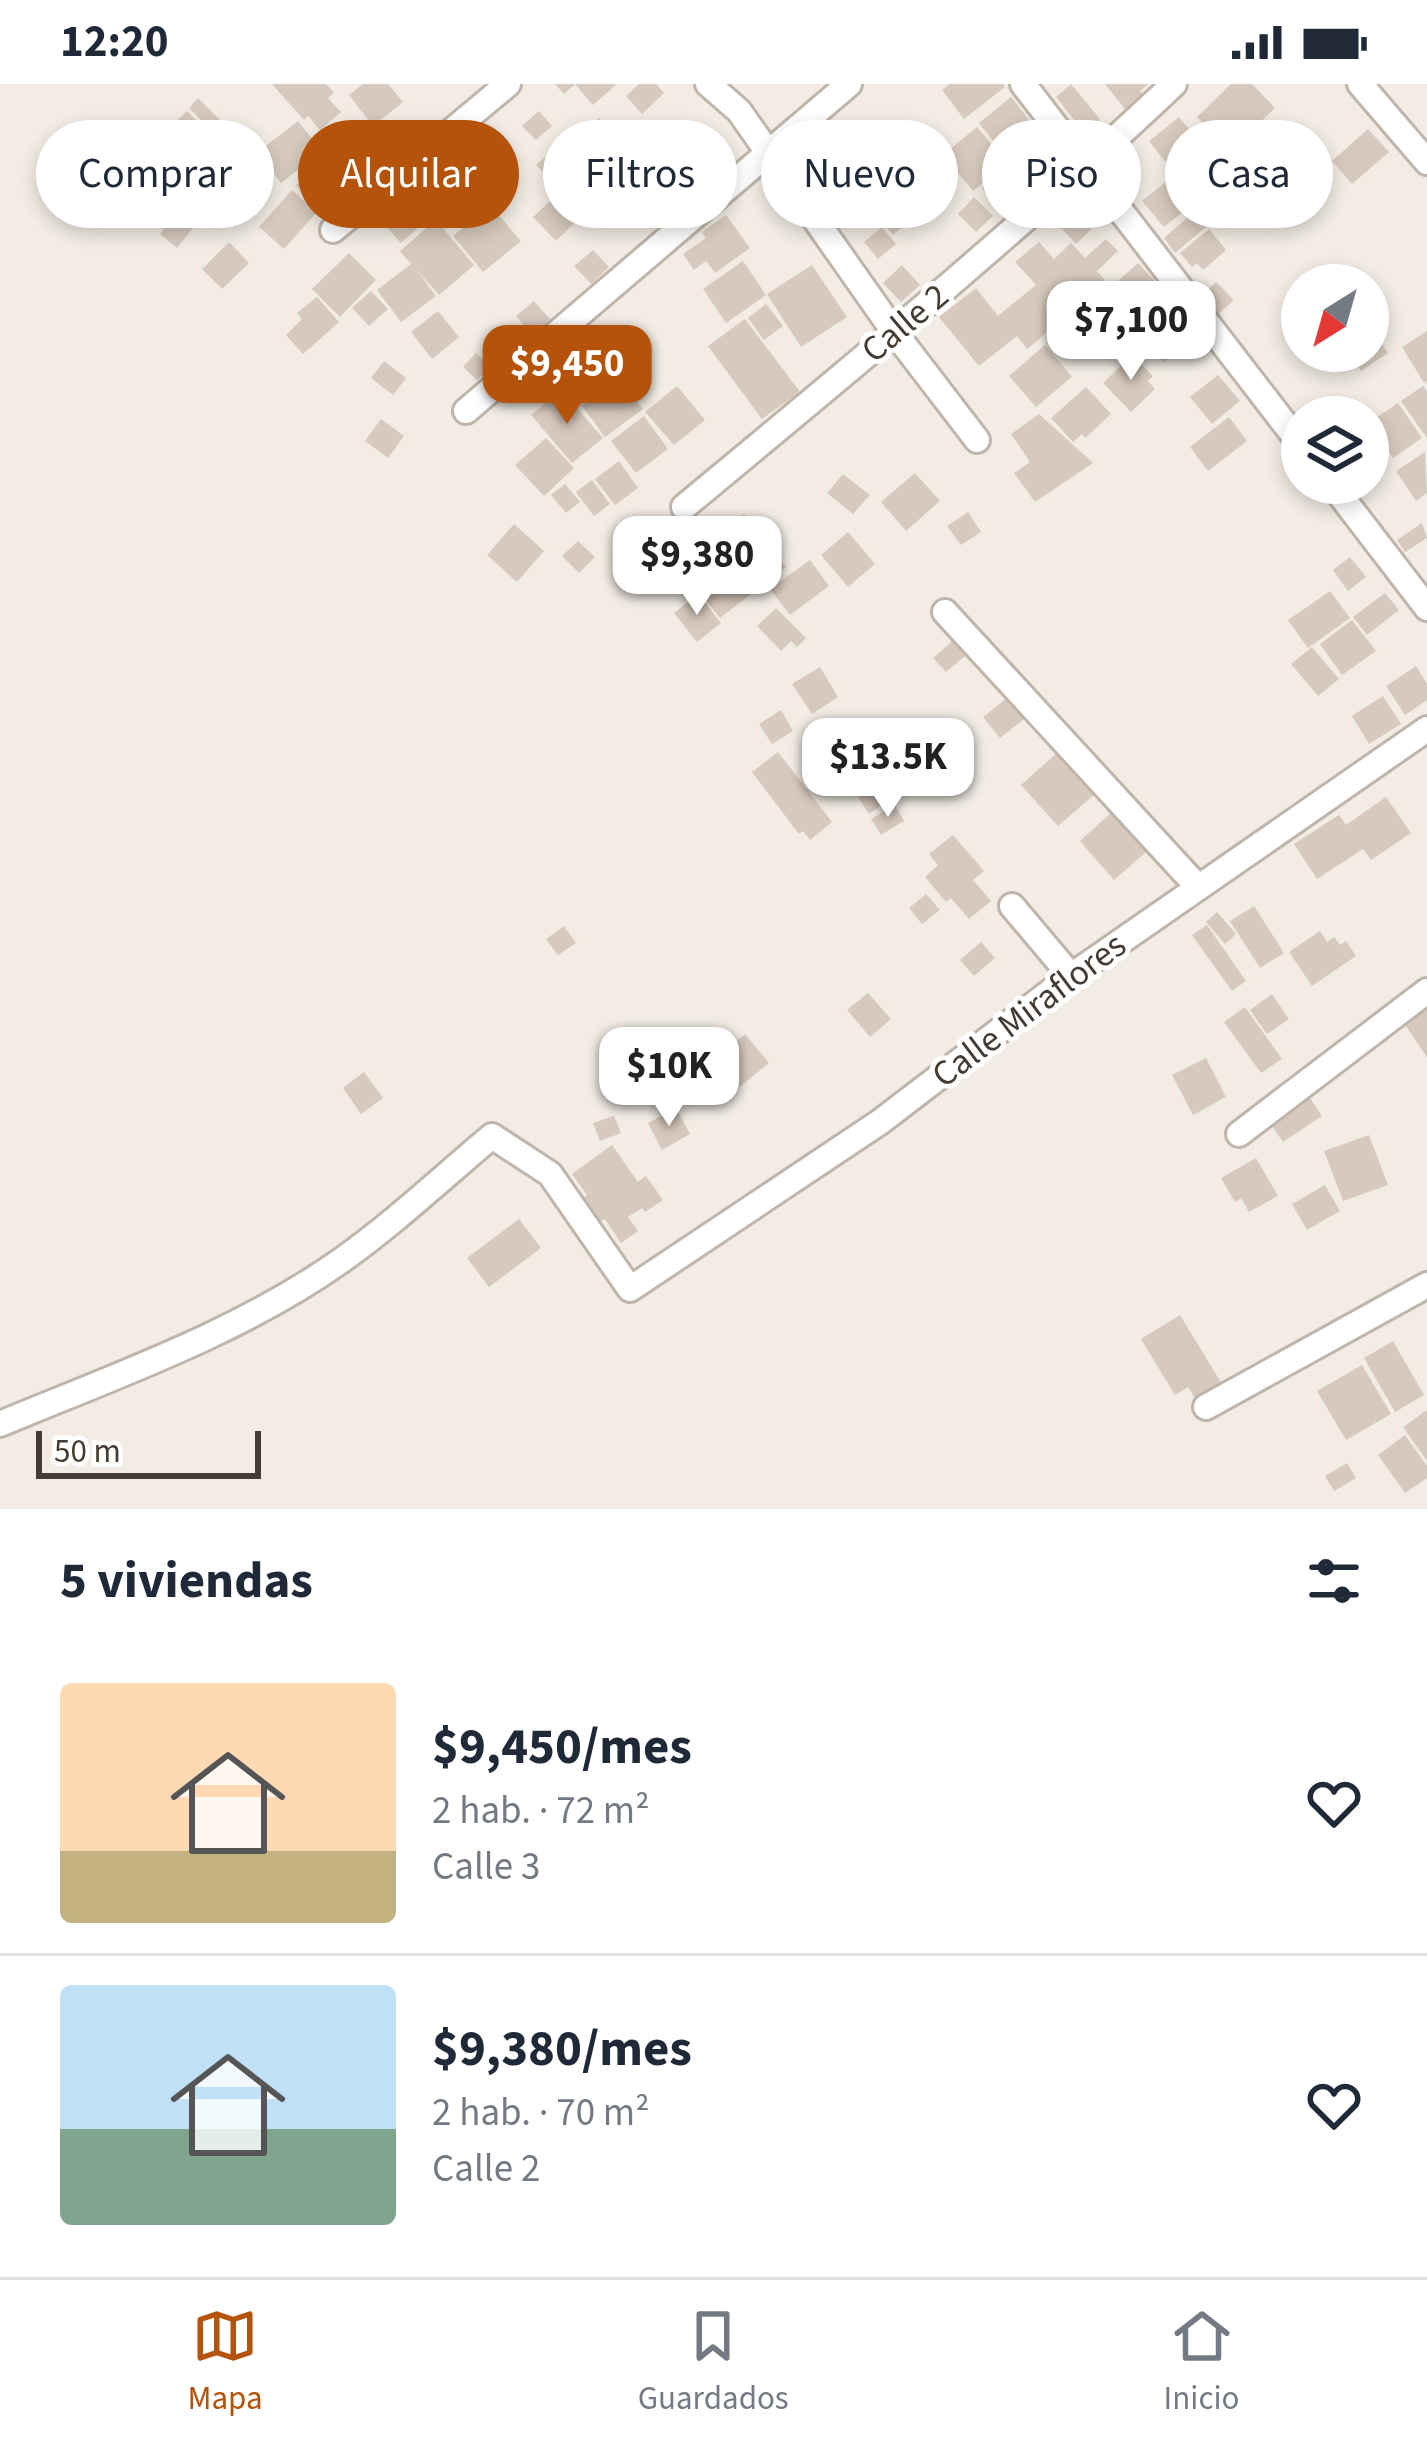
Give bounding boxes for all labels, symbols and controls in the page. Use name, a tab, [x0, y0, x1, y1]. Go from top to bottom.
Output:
text: 12:20	[60, 10, 169, 74]
chip: Comprar	[36, 120, 274, 228]
chip: Alquilar	[298, 120, 519, 228]
chip: Filtros	[543, 120, 737, 228]
chip: Nuevo	[761, 120, 958, 228]
chip: Piso	[982, 120, 1141, 228]
chip: Casa	[1165, 120, 1333, 228]
north arrow	[1281, 264, 1389, 372]
map controls	[1281, 264, 1389, 504]
street label: Calle 2	[850, 271, 960, 375]
pin: $7,100	[1033, 281, 1229, 383]
text: $7,100	[1074, 292, 1188, 348]
pin: $9,450	[469, 325, 665, 427]
text: $9,450	[510, 336, 624, 392]
button: layers	[1281, 396, 1389, 504]
pin: $9,380	[599, 516, 795, 618]
text: $9,380	[640, 527, 754, 583]
pin: $13.5K	[790, 718, 986, 820]
text: $13.5K	[829, 729, 947, 785]
street label: Calle Miraflores	[921, 920, 1137, 1100]
pin: $10K	[598, 1027, 740, 1129]
text: $10K	[626, 1038, 712, 1094]
scale bar	[36, 1425, 261, 1478]
text: 50 m	[54, 1428, 121, 1475]
text: 5 viviendas	[60, 1545, 313, 1617]
icon: filters	[1301, 1548, 1367, 1614]
text: $9,450/mes	[432, 1711, 692, 1783]
icon: home	[156, 1731, 300, 1875]
icon: heart	[1301, 1770, 1367, 1836]
text: 2 hab. · 72 m²	[432, 1783, 649, 1839]
text: Calle 3	[432, 1839, 540, 1895]
text: $9,380/mes	[432, 2013, 692, 2085]
icon: home	[156, 2033, 300, 2177]
icon: heart	[1301, 2072, 1367, 2138]
text: 2 hab. · 70 m²	[432, 2085, 649, 2141]
text: Calle 2	[432, 2141, 540, 2197]
tab: Mapa	[188, 2303, 263, 2422]
tab: Guardados	[638, 2303, 789, 2422]
tab: Inicio	[1164, 2303, 1240, 2422]

